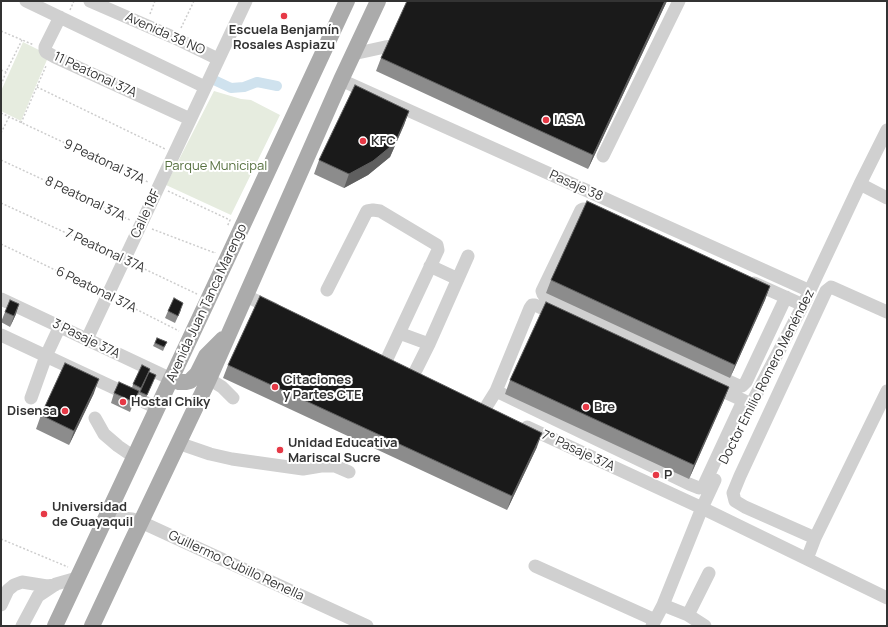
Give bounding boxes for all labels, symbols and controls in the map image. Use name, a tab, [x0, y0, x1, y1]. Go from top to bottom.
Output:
street label: Avenida 38 NO	[123, 10, 207, 58]
marker: Escuela Benjamín Rosales Aspiazu	[279, 11, 289, 21]
place label: Escuela Benjamín Rosales Aspiazu	[229, 22, 339, 53]
street label: 11 Peatonal 37A	[51, 49, 139, 101]
place label: IASA	[554, 112, 583, 128]
marker: IASA	[541, 115, 551, 125]
place label: KFC	[371, 133, 396, 149]
street label: 9 Peatonal 37A	[61, 136, 147, 188]
marker: KFC	[358, 136, 368, 146]
park label: Parque Municipal	[165, 158, 267, 174]
street label: Pasaje 38	[547, 167, 605, 205]
street label: 8 Peatonal 37A	[42, 173, 128, 225]
street label: Calle 18F	[128, 187, 164, 241]
street label: Avenida Juan Tanca Marengo	[163, 221, 251, 385]
street label: 7 Peatonal 37A	[63, 226, 147, 276]
street label: 6 Peatonal 37A	[53, 264, 139, 316]
street label: Doctor Emilio Romero Menéndez	[716, 287, 818, 467]
street label: 3 Pasaje 37A	[50, 316, 122, 362]
place label: Citaciones y Partes CTE	[283, 372, 362, 403]
marker: Citaciones y Partes CTE	[270, 382, 280, 392]
place label: Hostal Chiky	[131, 394, 210, 410]
marker: Hostal Chiky	[118, 397, 128, 407]
place label: Bre	[594, 399, 615, 415]
marker: Bre	[581, 402, 591, 412]
place label: Disensa	[7, 403, 57, 419]
marker: Disensa	[60, 406, 70, 416]
street label: 7° Pasaje 37A	[539, 427, 617, 475]
place label: Unidad Educativa Mariscal Sucre	[288, 435, 397, 466]
marker: Unidad Educativa Mariscal Sucre	[275, 445, 285, 455]
place label: P	[664, 467, 672, 483]
marker: P	[651, 470, 661, 480]
place label: Universidad de Guayaquil	[52, 499, 133, 530]
marker: Universidad de Guayaquil	[39, 509, 49, 519]
street label: Guillermo Cubillo Renella	[166, 528, 306, 604]

